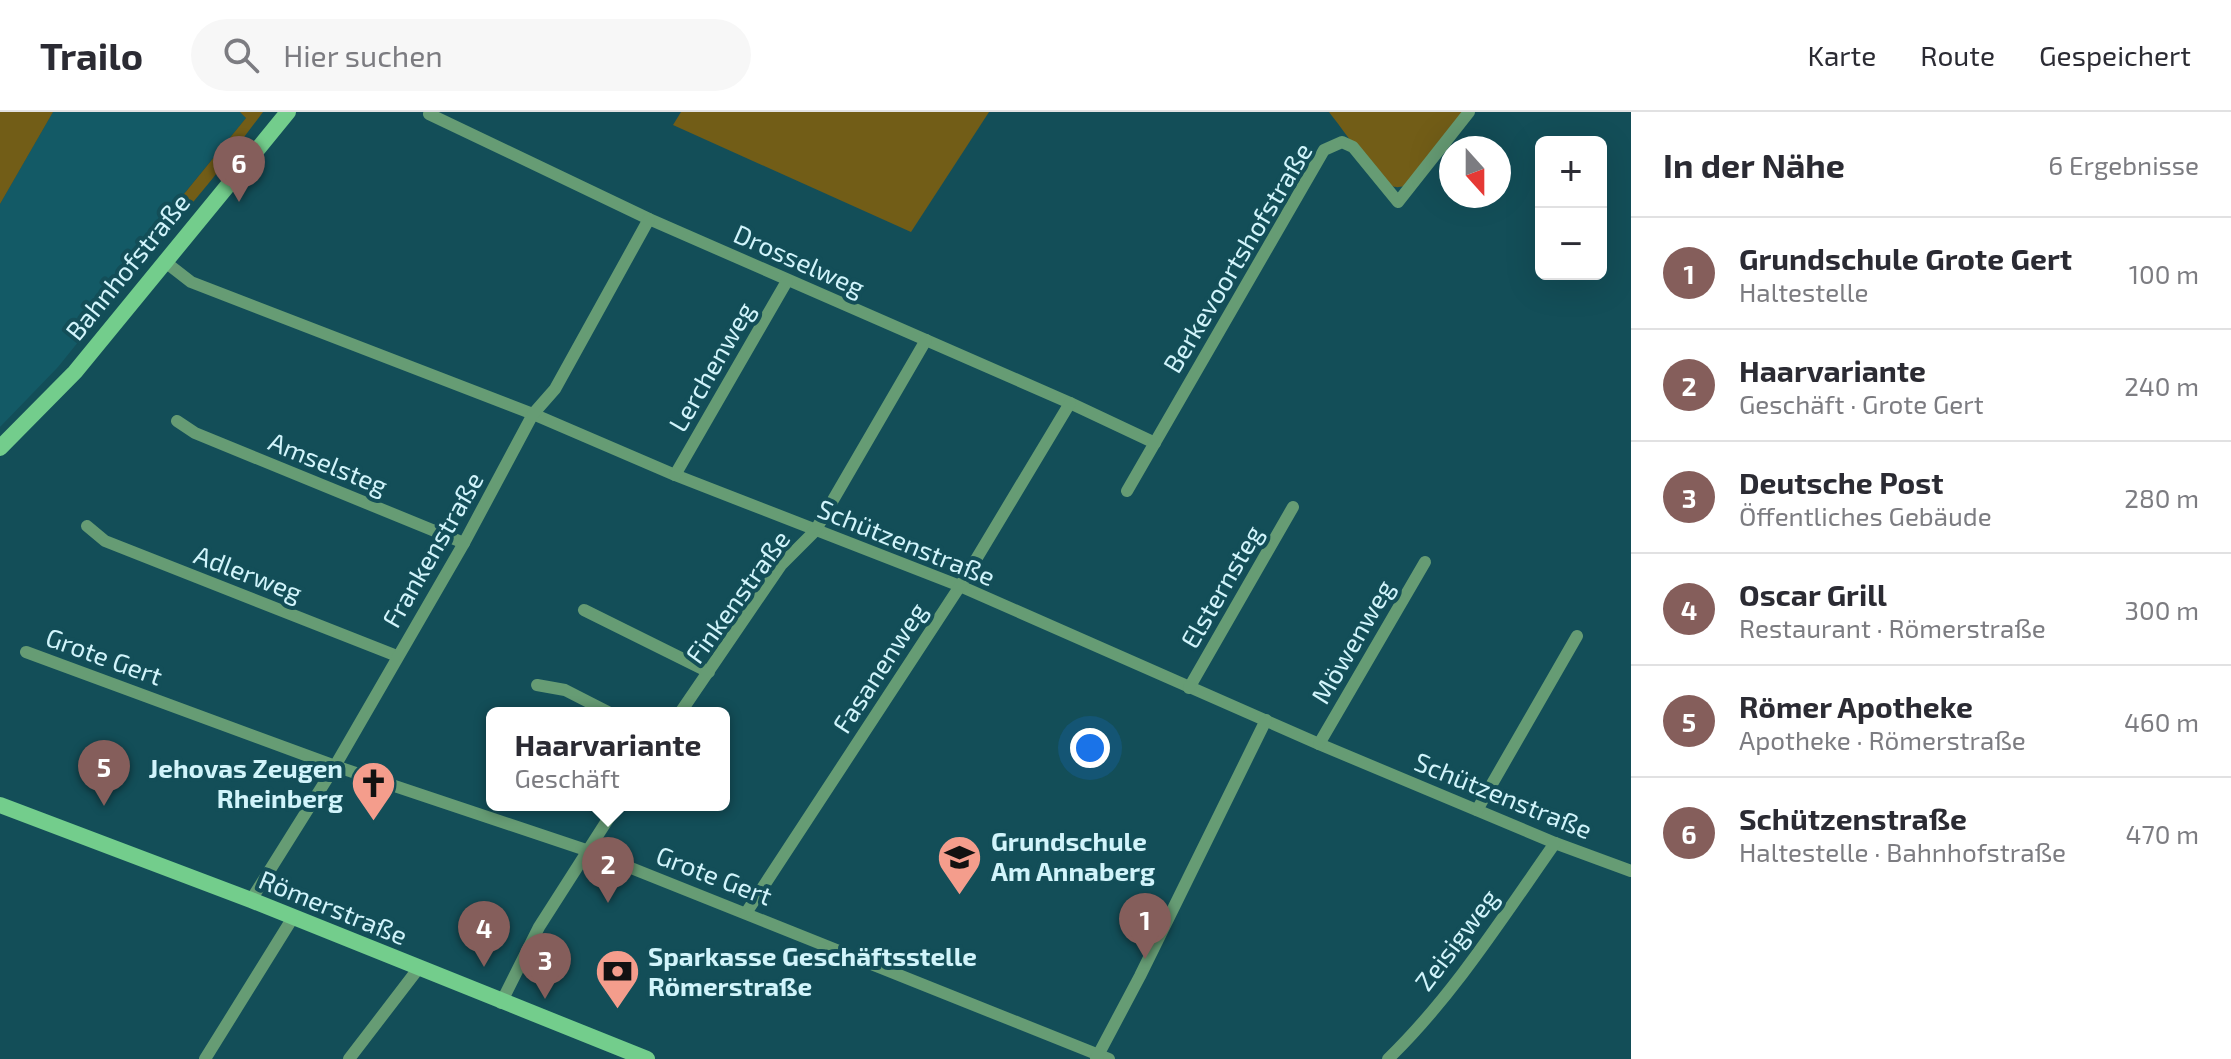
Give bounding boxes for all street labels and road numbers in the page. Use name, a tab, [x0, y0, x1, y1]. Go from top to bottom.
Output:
street label: Berkevoortshofstraße	[1156, 137, 1318, 378]
street label: Bahnhofstraße	[58, 186, 195, 346]
street label: Drosselweg	[730, 217, 870, 302]
street label: Lerchenweg	[661, 296, 760, 436]
street label: Amselsteg	[265, 425, 393, 500]
street label: Frankenstraße	[375, 466, 489, 633]
street label: Schützenstraße	[813, 492, 1000, 591]
street label: Elsternsteg	[1173, 519, 1268, 653]
street label: Finkenstraße	[678, 524, 795, 669]
street label: Adlerweg	[190, 538, 307, 607]
street label: Möwenweg	[1304, 574, 1400, 709]
street label: Fasanenweg	[825, 596, 932, 738]
street label: Grote Gert	[42, 620, 167, 691]
street label: Schützenstraße	[1410, 745, 1597, 844]
street label: Grote Gert	[652, 838, 777, 911]
street label: Römerstraße	[255, 863, 412, 950]
street label: Zeisigweg	[1408, 882, 1504, 996]

